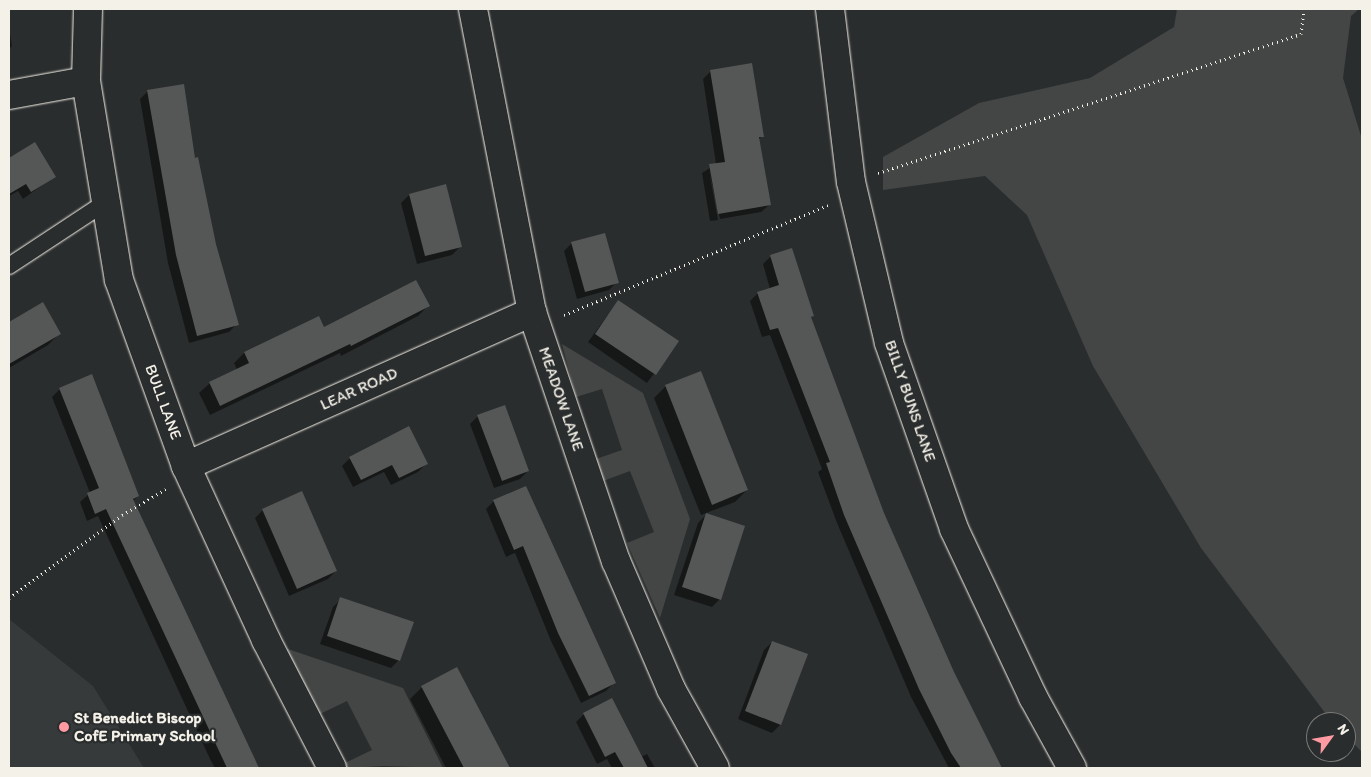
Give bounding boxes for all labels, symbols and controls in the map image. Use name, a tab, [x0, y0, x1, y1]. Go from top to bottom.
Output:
street label: BILLY BUNS LANE	[880, 338, 940, 464]
street label: MEADOW LANE	[534, 344, 588, 454]
street label: BULL LANE	[141, 362, 185, 442]
street label: LEAR ROAD	[318, 363, 400, 415]
place label: St Benedict Biscop CofE Primary School	[74, 708, 214, 746]
north arrow	[1306, 712, 1356, 762]
marker: St Benedict Biscop CofE Primary School	[58, 721, 70, 733]
text: N	[1334, 721, 1353, 738]

